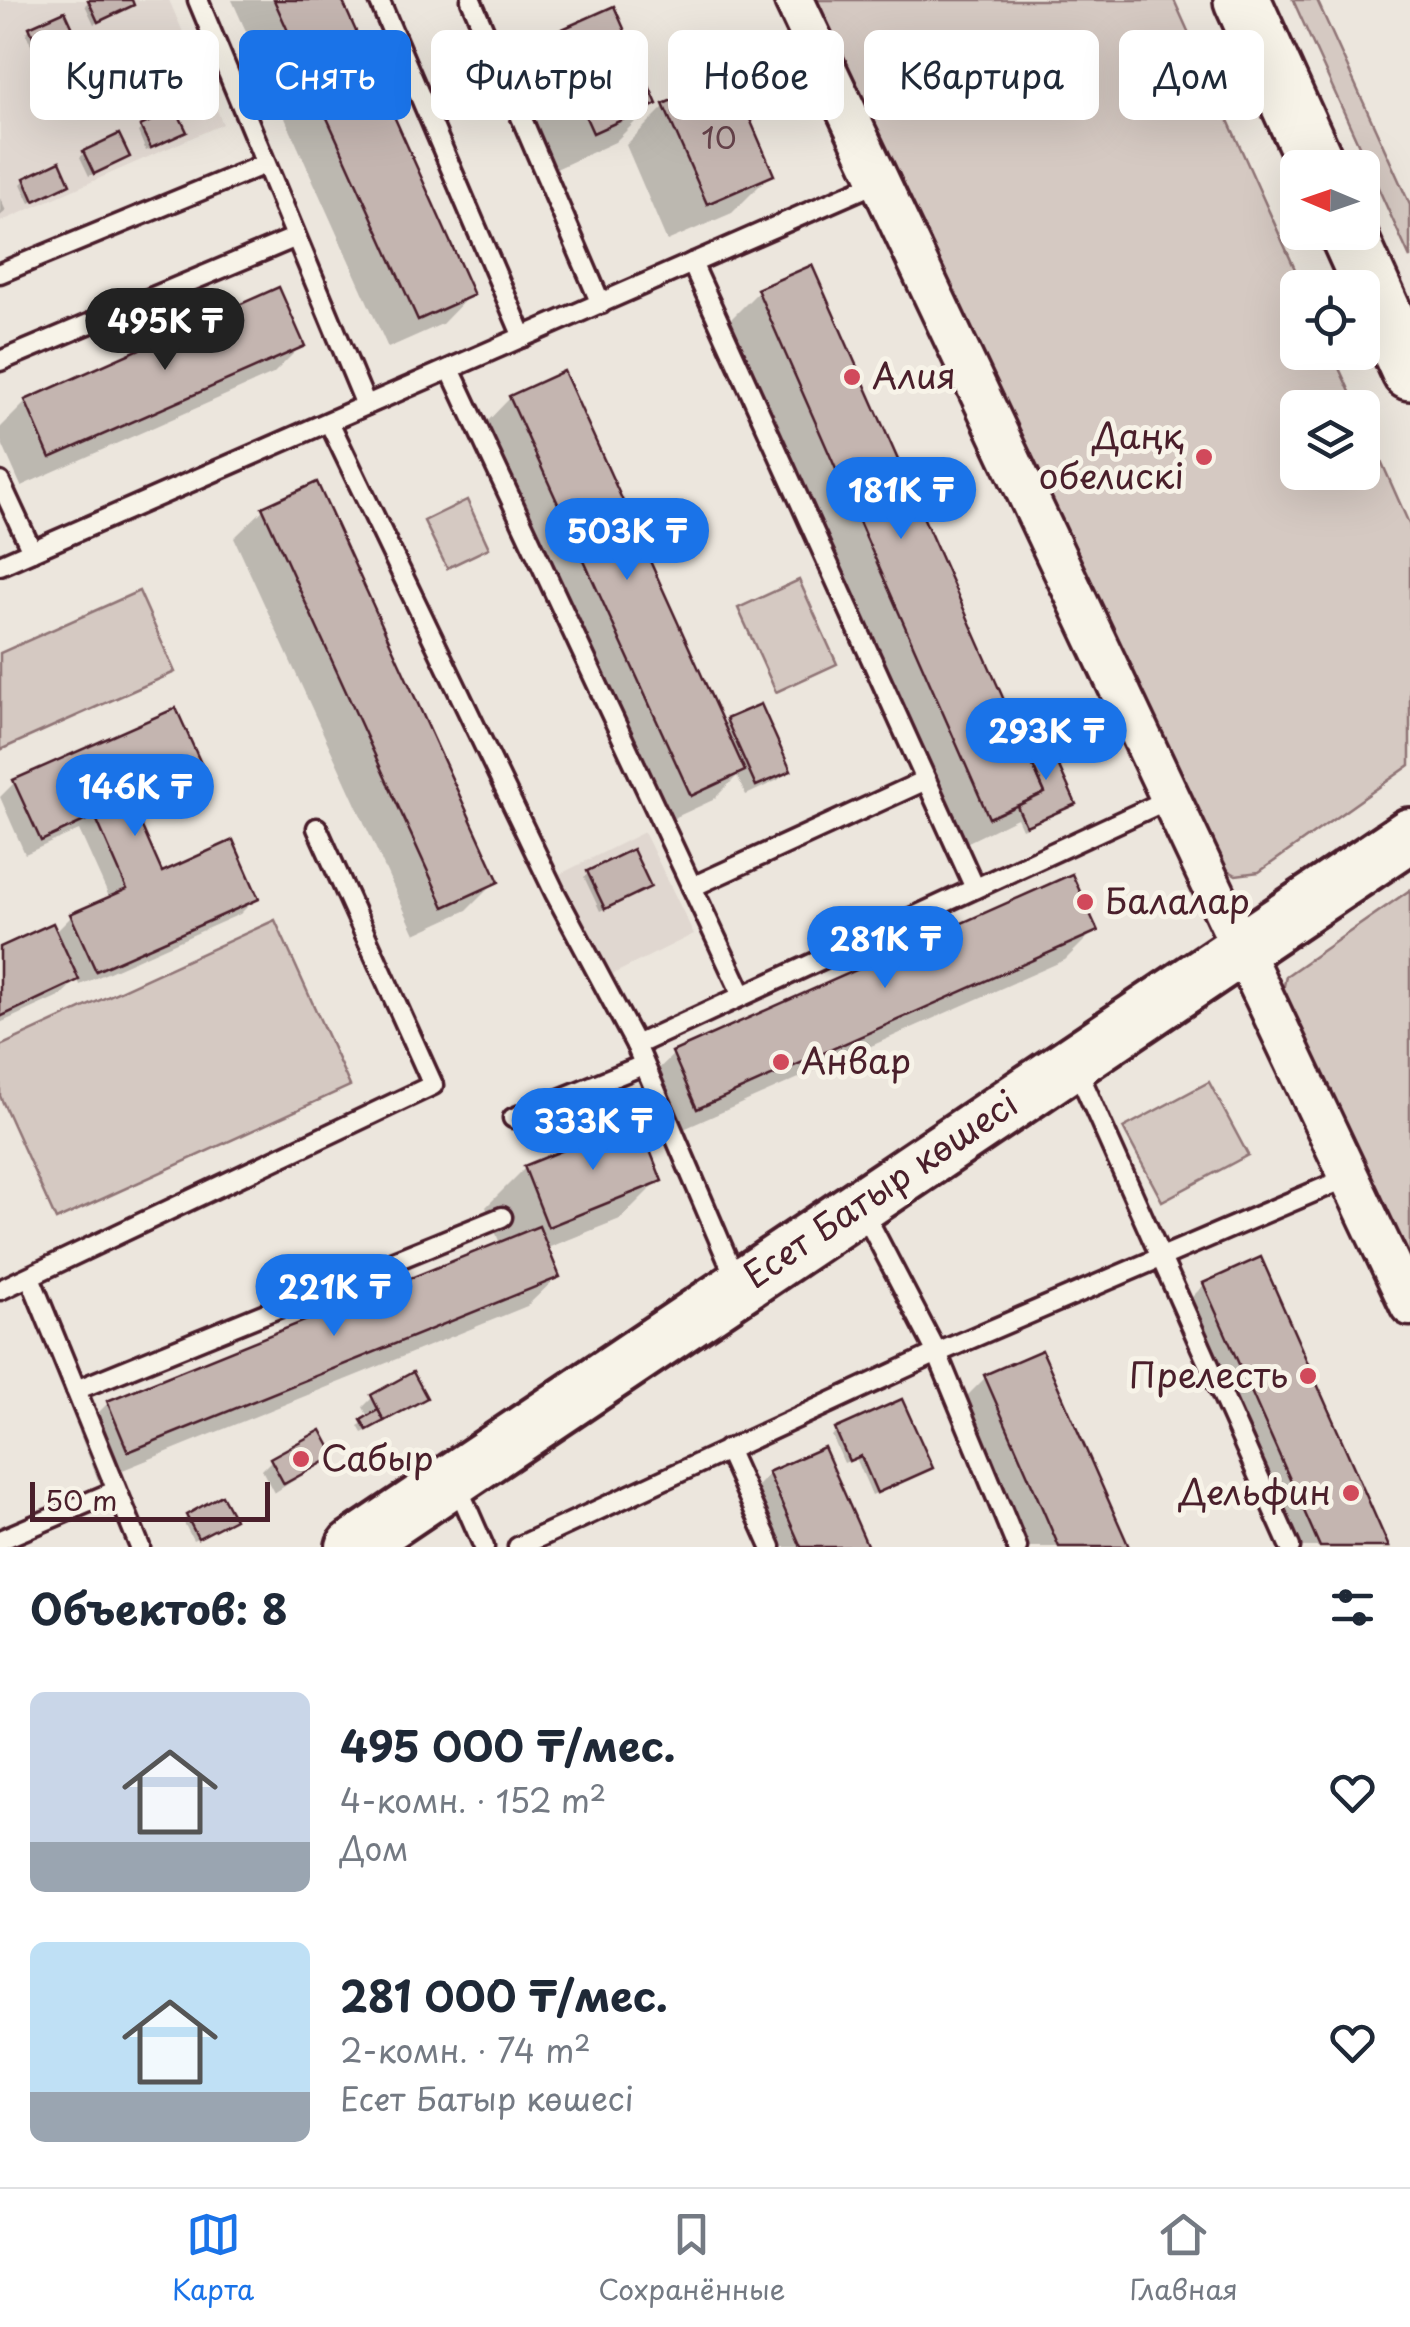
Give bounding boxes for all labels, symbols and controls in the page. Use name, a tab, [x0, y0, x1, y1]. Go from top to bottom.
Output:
chip: Купить	[30, 30, 219, 120]
chip: Снять	[239, 30, 411, 120]
chip: Фильтры	[431, 30, 648, 120]
chip: Новое	[668, 30, 844, 120]
chip: Квартира	[864, 30, 1099, 120]
chip: Дом	[1119, 30, 1264, 120]
house number: 10	[701, 114, 737, 159]
north arrow	[1280, 150, 1380, 250]
map controls	[1280, 150, 1380, 490]
button: locate	[1280, 270, 1380, 370]
pin: 495K ₸	[84, 288, 246, 373]
text: 495K ₸	[107, 296, 223, 344]
place label: Алия	[872, 348, 956, 401]
marker: Алия	[841, 366, 863, 388]
button: layers	[1280, 390, 1380, 490]
place label: Даңқ обелискі	[1039, 408, 1184, 501]
marker: Даңқ обелискі	[1193, 446, 1215, 468]
pin: 181K ₸	[820, 457, 982, 542]
text: 181K ₸	[848, 465, 954, 513]
pin: 503K ₸	[546, 498, 708, 583]
text: 503K ₸	[567, 506, 687, 554]
pin: 293K ₸	[965, 698, 1127, 783]
text: 293K ₸	[988, 706, 1104, 754]
pin: 146K ₸	[54, 754, 216, 839]
text: 146K ₸	[78, 762, 192, 810]
place label: Балалар	[1105, 873, 1250, 926]
marker: Балалар	[1074, 891, 1096, 913]
pin: 281K ₸	[804, 906, 966, 991]
text: 281K ₸	[829, 914, 941, 962]
place label: Анвар	[801, 1033, 911, 1086]
marker: Анвар	[770, 1051, 792, 1073]
street label: Есет Батыр көшесі	[732, 1076, 1028, 1300]
pin: 333K ₸	[512, 1088, 674, 1173]
text: 333K ₸	[534, 1096, 652, 1144]
pin: 221K ₸	[253, 1254, 415, 1339]
text: 221K ₸	[278, 1262, 390, 1310]
place label: Прелесть	[1129, 1347, 1288, 1400]
marker: Прелесть	[1297, 1365, 1319, 1387]
place label: Сабыр	[321, 1430, 434, 1483]
marker: Сабыр	[290, 1448, 312, 1470]
place label: Дельфин	[1178, 1464, 1331, 1517]
scale bar	[30, 1477, 270, 1522]
text: 50 m	[45, 1478, 118, 1521]
marker: Дельфин	[1340, 1482, 1362, 1504]
text: Объектов: 8	[30, 1576, 288, 1639]
icon: filters	[1325, 1580, 1380, 1635]
text: 495 000 ₸/мес.	[340, 1713, 675, 1776]
icon: home	[110, 1732, 230, 1852]
icon: heart	[1325, 1765, 1380, 1820]
text: 4-комн. · 152 m²	[340, 1776, 606, 1824]
text: Дом	[340, 1824, 409, 1872]
text: 281 000 ₸/мес.	[340, 1963, 668, 2026]
icon: home	[110, 1982, 230, 2102]
icon: heart	[1325, 2015, 1380, 2070]
text: 2-комн. · 74 m²	[340, 2026, 591, 2074]
text: Есет Батыр көшесі	[340, 2074, 634, 2122]
tab: Карта	[172, 2207, 254, 2310]
tab: Сохранённые	[598, 2207, 785, 2310]
tab: Главная	[1130, 2207, 1238, 2310]

